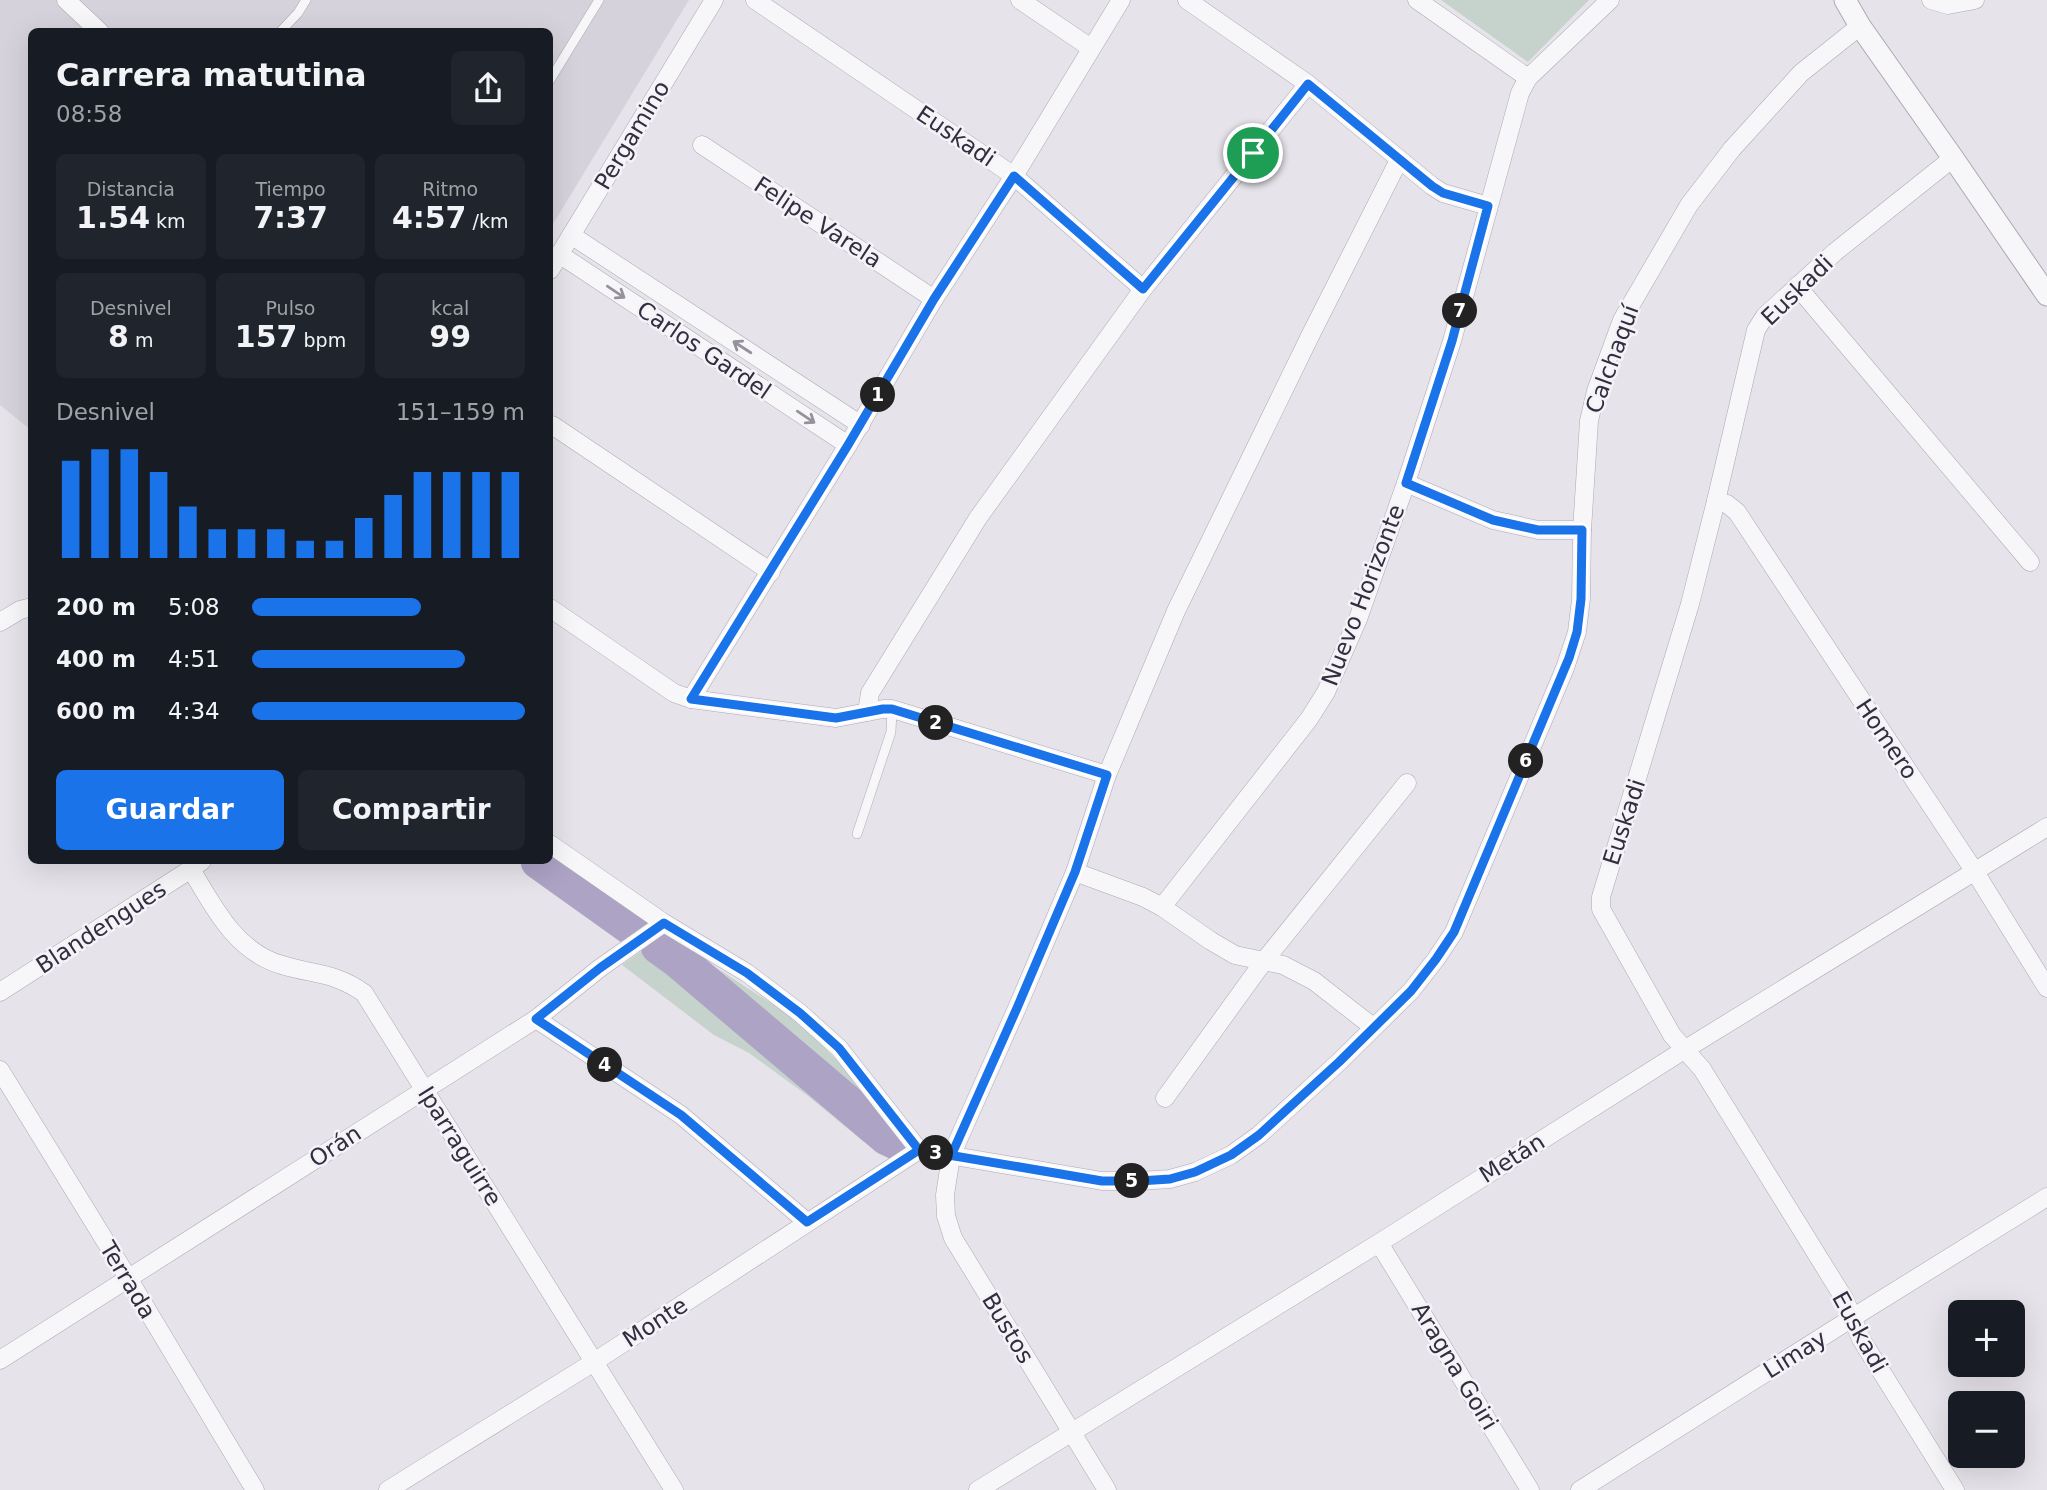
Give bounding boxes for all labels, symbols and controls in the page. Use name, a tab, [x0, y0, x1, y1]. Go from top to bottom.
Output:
button: share	[451, 51, 525, 125]
text: Carrera matutina	[56, 56, 367, 94]
street label: Pergamino	[589, 76, 675, 194]
street label: Euskadi	[912, 100, 1000, 172]
text: 08:58	[56, 101, 122, 127]
pin	[1223, 123, 1283, 183]
icon: arrive	[1234, 134, 1272, 172]
street label: Felipe Varela	[749, 171, 887, 273]
text: Distancia	[87, 178, 175, 200]
text: Tiempo	[255, 178, 326, 200]
text: Ritmo	[422, 178, 478, 200]
text: 1.54	[76, 200, 150, 235]
text: 7:37	[253, 200, 328, 235]
text: 4:57	[392, 200, 467, 235]
text: km	[150, 210, 186, 232]
text: /km	[467, 210, 508, 232]
street label: Euskadi	[1756, 250, 1838, 330]
one-way arrow	[606, 285, 626, 299]
pin: 7	[1442, 294, 1478, 328]
street label: Carlos Gardel	[632, 296, 776, 404]
text: Desnivel	[90, 297, 172, 319]
text: Pulso	[266, 297, 315, 319]
text: kcal	[431, 297, 469, 319]
text: 7	[1453, 299, 1466, 321]
street label: Calchaquí	[1580, 301, 1644, 417]
text: 8	[108, 319, 129, 354]
text: 157	[235, 319, 297, 354]
text: 99	[429, 319, 471, 354]
text: m	[129, 329, 154, 351]
text: bpm	[297, 329, 346, 351]
one-way arrow	[733, 340, 752, 355]
pin: 1	[860, 378, 896, 412]
text: 1	[871, 383, 884, 405]
text: Desnivel	[56, 399, 155, 425]
text: 151–159 m	[396, 399, 525, 425]
one-way arrow	[796, 410, 815, 424]
street label: Nuevo Horizonte	[1316, 501, 1410, 689]
text: 200 m	[56, 594, 136, 620]
text: 5:08	[168, 594, 220, 620]
text: 400 m	[56, 646, 136, 672]
text: 4:51	[168, 646, 220, 672]
street label: Homero	[1851, 694, 1923, 784]
text: 600 m	[56, 698, 136, 724]
text: 4:34	[168, 698, 220, 724]
pin: 2	[918, 706, 954, 740]
text: 2	[929, 711, 942, 733]
pin: 6	[1508, 744, 1544, 778]
text: 6	[1519, 749, 1532, 771]
button: Guardar	[56, 770, 284, 850]
button: Compartir	[298, 770, 525, 850]
street label: Euskadi	[1598, 776, 1650, 868]
street label: Blandengues	[31, 875, 171, 979]
pin: 4	[588, 1048, 622, 1082]
text: 4	[598, 1053, 611, 1075]
street label: Iparraguirre	[413, 1082, 507, 1210]
street label: Orán	[304, 1120, 366, 1172]
street label: Metán	[1475, 1128, 1549, 1188]
pin: 3	[918, 1136, 954, 1170]
text: 3	[929, 1141, 942, 1163]
pin: 5	[1114, 1164, 1150, 1198]
text: 5	[1125, 1169, 1138, 1191]
street label: Terrada	[94, 1236, 161, 1323]
street label: Euskadi	[1827, 1287, 1893, 1377]
street label: Bustos	[977, 1288, 1039, 1368]
street label: Monte	[618, 1292, 692, 1352]
street label: Aragna Goiri	[1407, 1298, 1503, 1434]
map controls	[1948, 1300, 2025, 1468]
button: +	[1948, 1300, 2025, 1377]
street label: Limay	[1759, 1325, 1831, 1383]
button: −	[1948, 1391, 2025, 1468]

